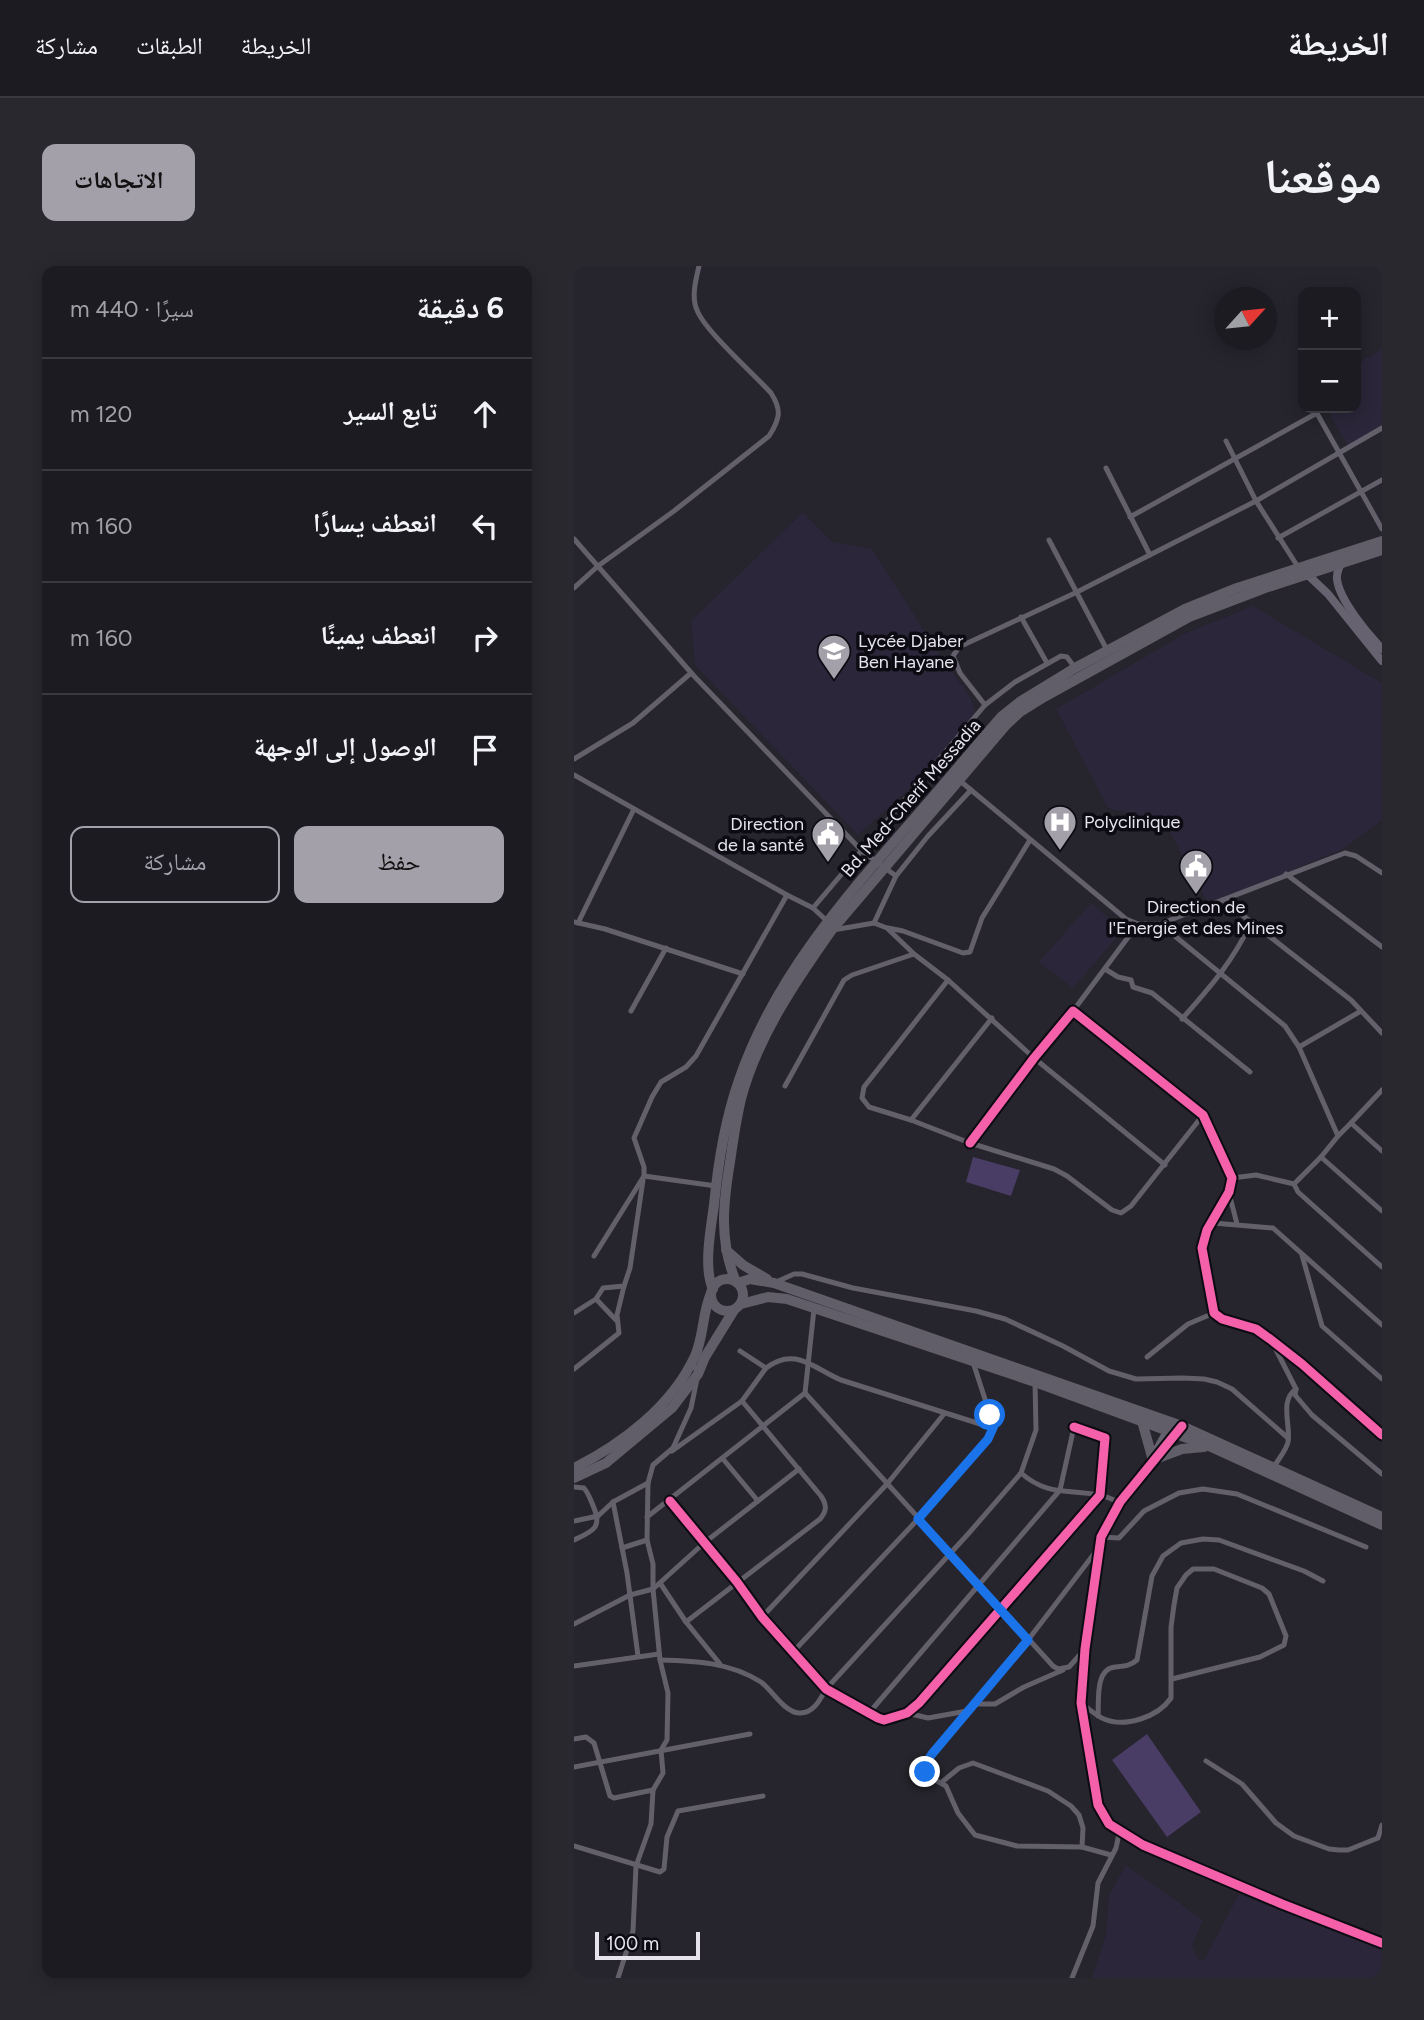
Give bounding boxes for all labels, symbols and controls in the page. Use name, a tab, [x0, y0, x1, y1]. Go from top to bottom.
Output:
text: الخريطة	[1288, 24, 1389, 63]
text: مشاركة	[35, 31, 98, 60]
text: الطبقات	[136, 31, 203, 60]
text: الخريطة	[241, 31, 311, 60]
button: الاتجاهات	[42, 144, 195, 221]
text: موقعنا	[1264, 146, 1382, 205]
north arrow	[1214, 287, 1277, 350]
map controls	[1298, 287, 1361, 413]
button: +	[1298, 287, 1361, 350]
text: 6 دقيقة	[416, 289, 504, 326]
text: سيرًا · 440 m	[70, 295, 194, 323]
button: −	[1298, 350, 1361, 413]
text: تابع السير	[344, 395, 437, 427]
icon: ahead	[466, 395, 504, 433]
text: 120 m	[70, 400, 132, 428]
text: انعطف يسارًا	[313, 507, 437, 539]
icon: left	[466, 507, 504, 545]
text: 160 m	[70, 512, 133, 540]
text: انعطف يمينًا	[321, 619, 437, 651]
icon: right	[466, 619, 504, 657]
text: 160 m	[70, 624, 133, 652]
place label: Lycée Djaber Ben Hayane	[858, 630, 963, 673]
school or university icon: Lycée Djaber Ben Hayane	[815, 632, 853, 681]
street label: Bd. Med-Cherif Messadia	[836, 715, 986, 881]
text: الوصول إلى الوجهة	[254, 731, 437, 763]
icon: arrive	[466, 731, 504, 769]
hospital icon: Polyclinique	[1041, 803, 1079, 852]
place label: Polyclinique	[1084, 811, 1180, 833]
place label: Direction de la santé	[717, 813, 804, 856]
public building icon: Direction de la santé	[809, 815, 847, 864]
button: مشاركة	[70, 826, 280, 903]
button: حفظ	[294, 826, 504, 903]
public building icon: Direction de l'Energie et des Mines	[1177, 847, 1215, 896]
place label: Direction de l'Energie et des Mines	[1108, 896, 1284, 939]
route start	[974, 1399, 1005, 1430]
route end	[909, 1756, 940, 1787]
scale bar	[595, 1929, 700, 1961]
text: 100 m	[606, 1932, 659, 1955]

